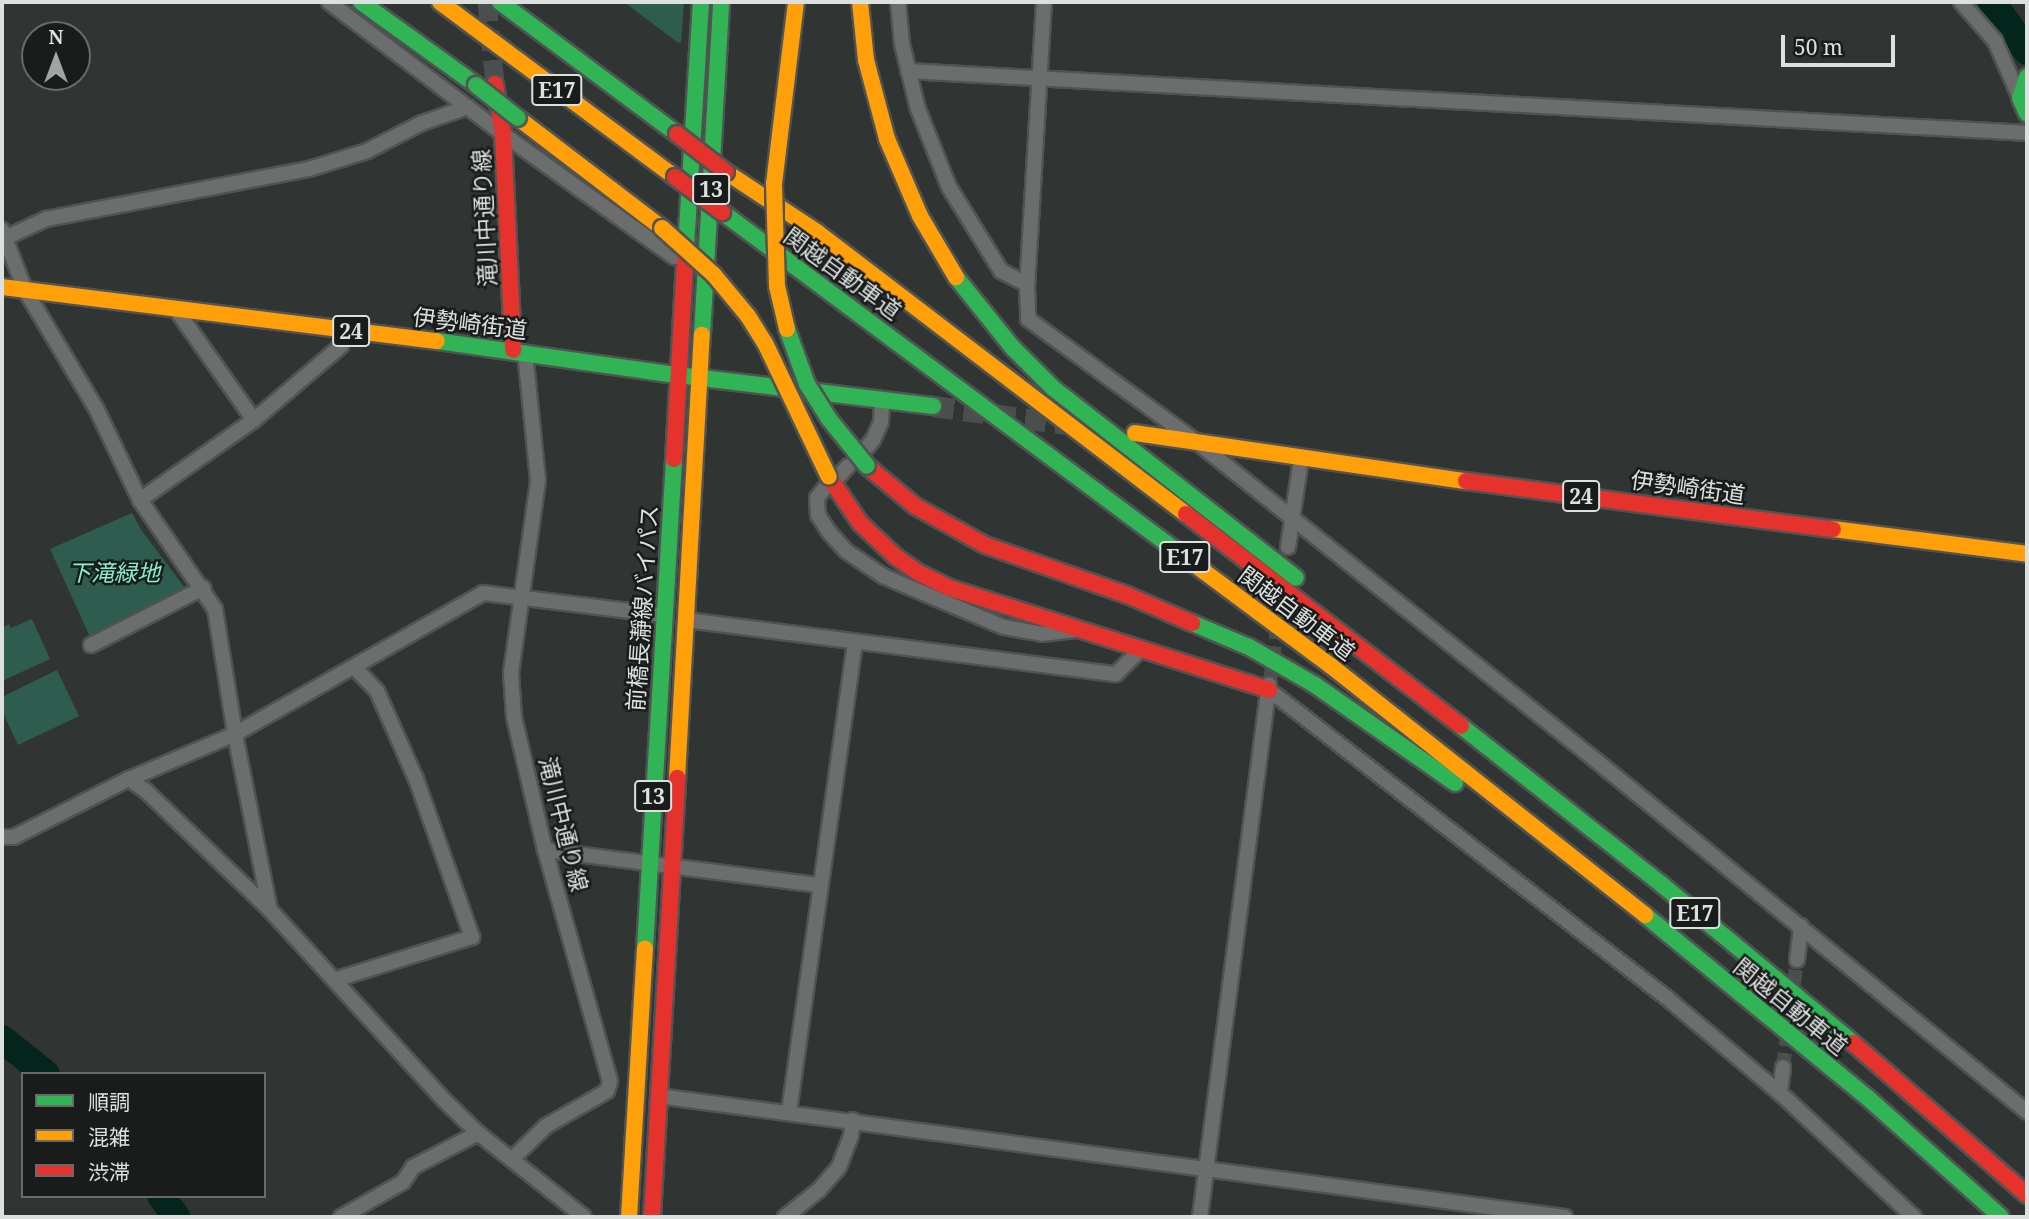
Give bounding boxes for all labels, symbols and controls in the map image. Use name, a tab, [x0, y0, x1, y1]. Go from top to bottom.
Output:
north arrow	[21, 21, 91, 91]
scale bar	[1784, 21, 1898, 65]
text: N	[49, 24, 63, 50]
text: 50 m	[1794, 33, 1843, 61]
road number: E17	[531, 72, 583, 108]
street label: 滝川中通り線	[467, 148, 501, 288]
road number: 13	[692, 172, 730, 206]
street label: 関越自動車道	[779, 221, 907, 325]
street label: 伊勢崎街道	[411, 302, 529, 344]
road number: 24	[332, 314, 370, 348]
street label: 伊勢崎街道	[1629, 465, 1747, 509]
road number: 24	[1562, 478, 1600, 514]
street label: 前橋長瀞線バイパス	[621, 504, 663, 712]
road number: E17	[1159, 540, 1211, 574]
park label: 下滝緑地	[68, 558, 160, 586]
street label: 関越自動車道	[1234, 560, 1360, 666]
street label: 滝川中通り線	[534, 754, 594, 894]
road number: 13	[634, 778, 672, 814]
road number: E17	[1669, 895, 1721, 930]
street label: 関越自動車道	[1729, 952, 1853, 1060]
legend	[21, 1072, 266, 1198]
text: 順調	[88, 1088, 130, 1116]
text: 混雑	[88, 1123, 130, 1151]
text: 渋滞	[88, 1158, 130, 1186]

